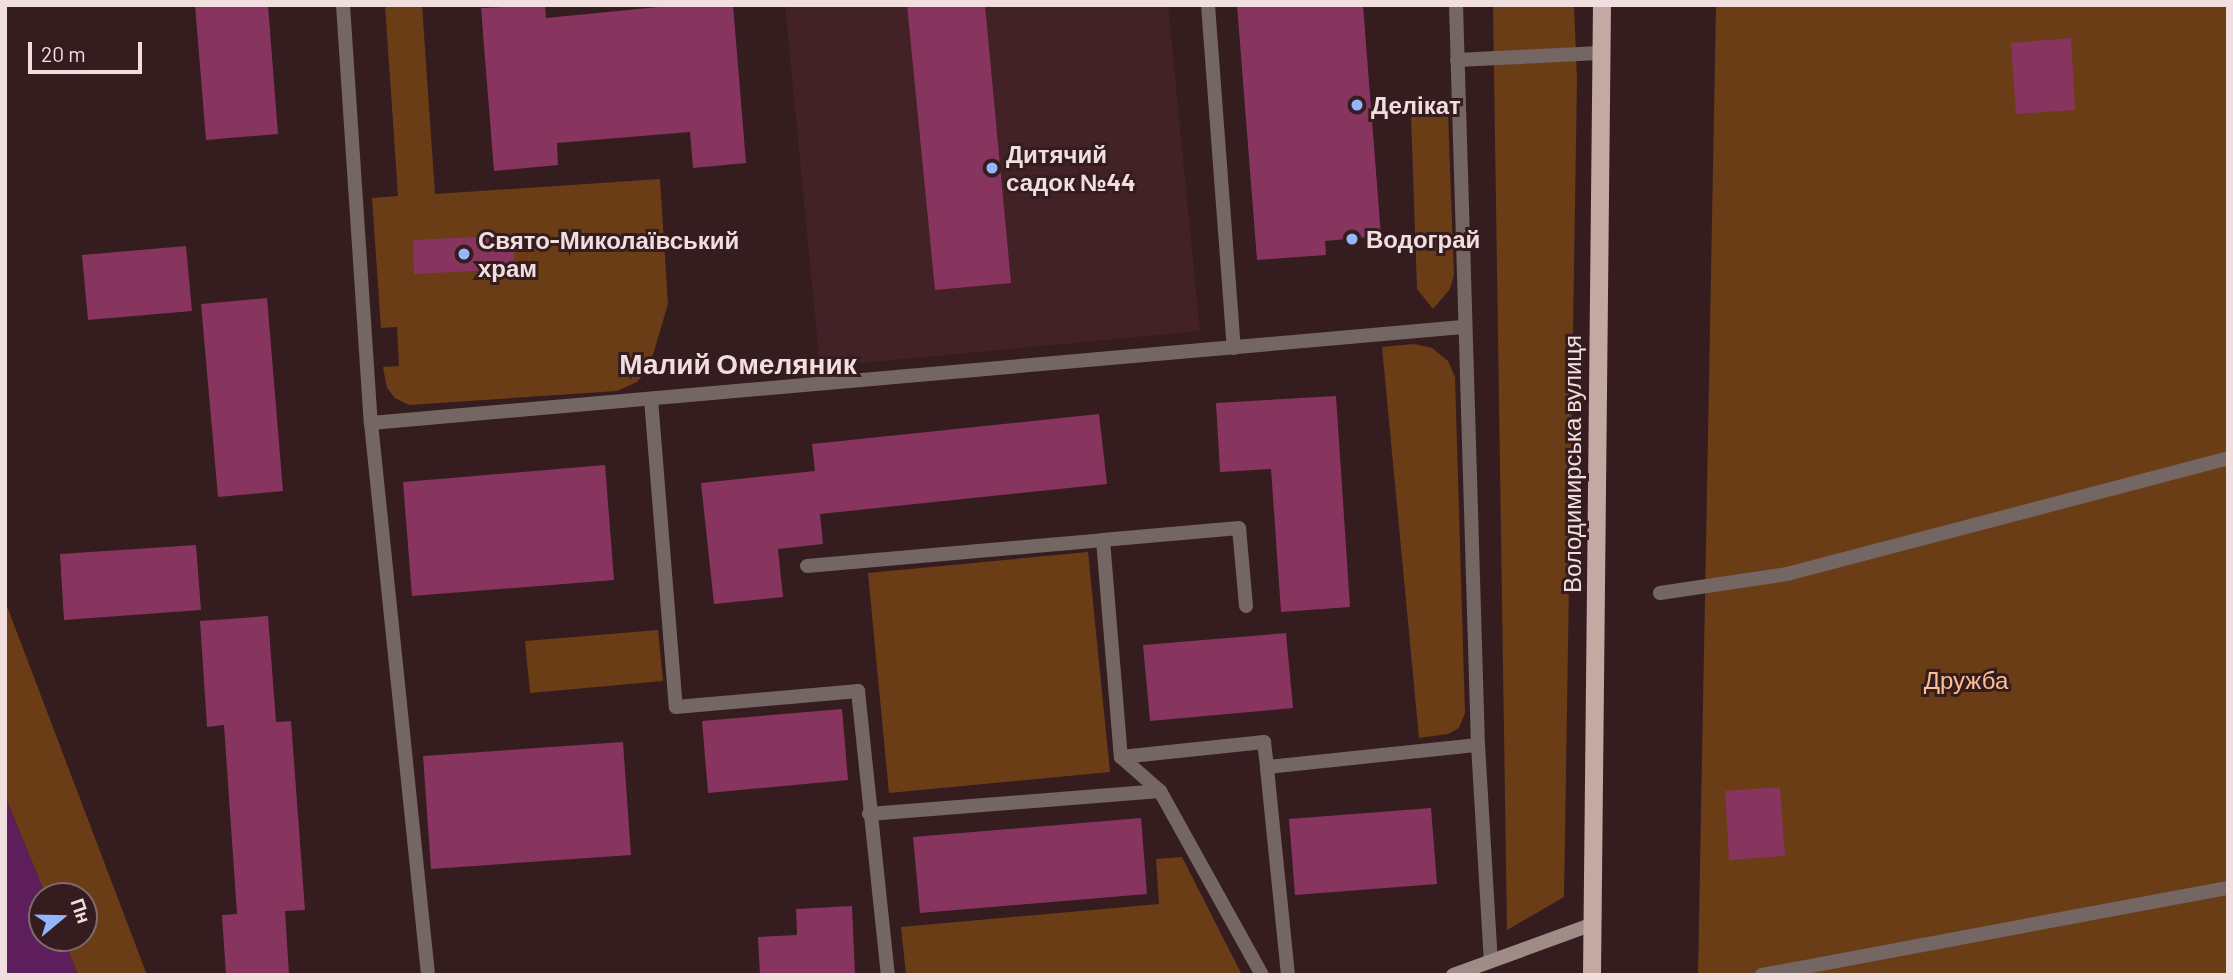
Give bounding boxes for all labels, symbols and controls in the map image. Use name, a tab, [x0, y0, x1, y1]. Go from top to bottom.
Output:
scale bar	[32, 28, 145, 72]
text: 20 m	[41, 41, 86, 66]
place label: Делікат	[1371, 91, 1461, 119]
marker: Делікат	[1349, 97, 1365, 113]
place label: Дитячий садок №44	[1006, 140, 1135, 196]
marker: Дитячий садок №44	[984, 160, 1000, 176]
place label: Водограй	[1366, 225, 1480, 253]
place label: Свято-Миколаївський храм	[478, 226, 739, 282]
marker: Водограй	[1344, 231, 1360, 247]
marker: Свято-Миколаївський храм	[456, 246, 472, 262]
street label: Володимирська вулиця	[1558, 335, 1586, 593]
district label: Малий Омеляник	[619, 346, 857, 380]
park label: Дружба	[1924, 666, 2008, 694]
north arrow	[28, 882, 98, 952]
text: Пн	[66, 895, 96, 926]

